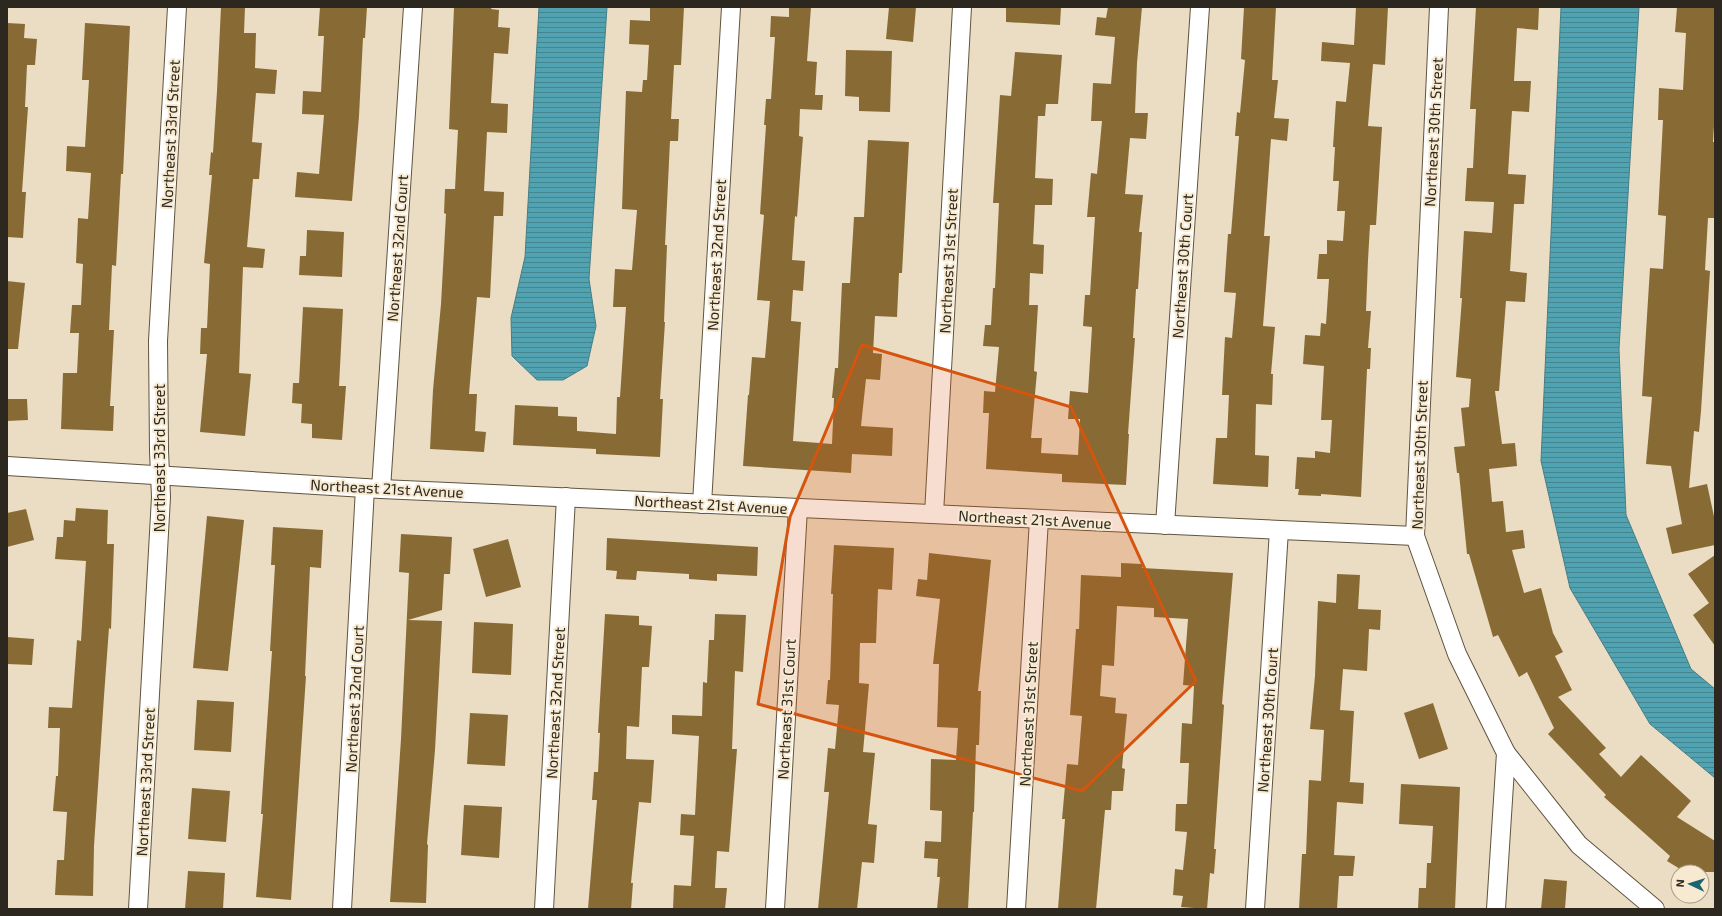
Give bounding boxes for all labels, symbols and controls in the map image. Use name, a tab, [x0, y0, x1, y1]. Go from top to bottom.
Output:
street label: Northeast 30th Street	[1420, 57, 1446, 207]
street label: Northeast 33rd Street	[157, 59, 183, 209]
street label: Northeast 32nd Court	[383, 174, 411, 322]
street label: Northeast 32nd Street	[703, 179, 729, 331]
street label: Northeast 31st Street	[935, 188, 961, 334]
street label: Northeast 30th Court	[1168, 193, 1196, 339]
street label: Northeast 30th Street	[1407, 380, 1431, 530]
street label: Northeast 33rd Street	[150, 383, 168, 532]
street label: Northeast 21st Avenue	[310, 475, 464, 501]
street label: Northeast 21st Avenue	[634, 491, 788, 517]
street label: Northeast 21st Avenue	[958, 506, 1112, 532]
street label: Northeast 32nd Court	[341, 625, 367, 773]
street label: Northeast 32nd Street	[542, 627, 568, 779]
street label: Northeast 31st Court	[773, 638, 799, 780]
street label: Northeast 31st Street	[1015, 641, 1041, 787]
street label: Northeast 30th Court	[1253, 647, 1281, 793]
street label: Northeast 33rd Street	[132, 707, 158, 857]
north arrow	[1670, 864, 1710, 904]
text: N	[1673, 879, 1686, 888]

